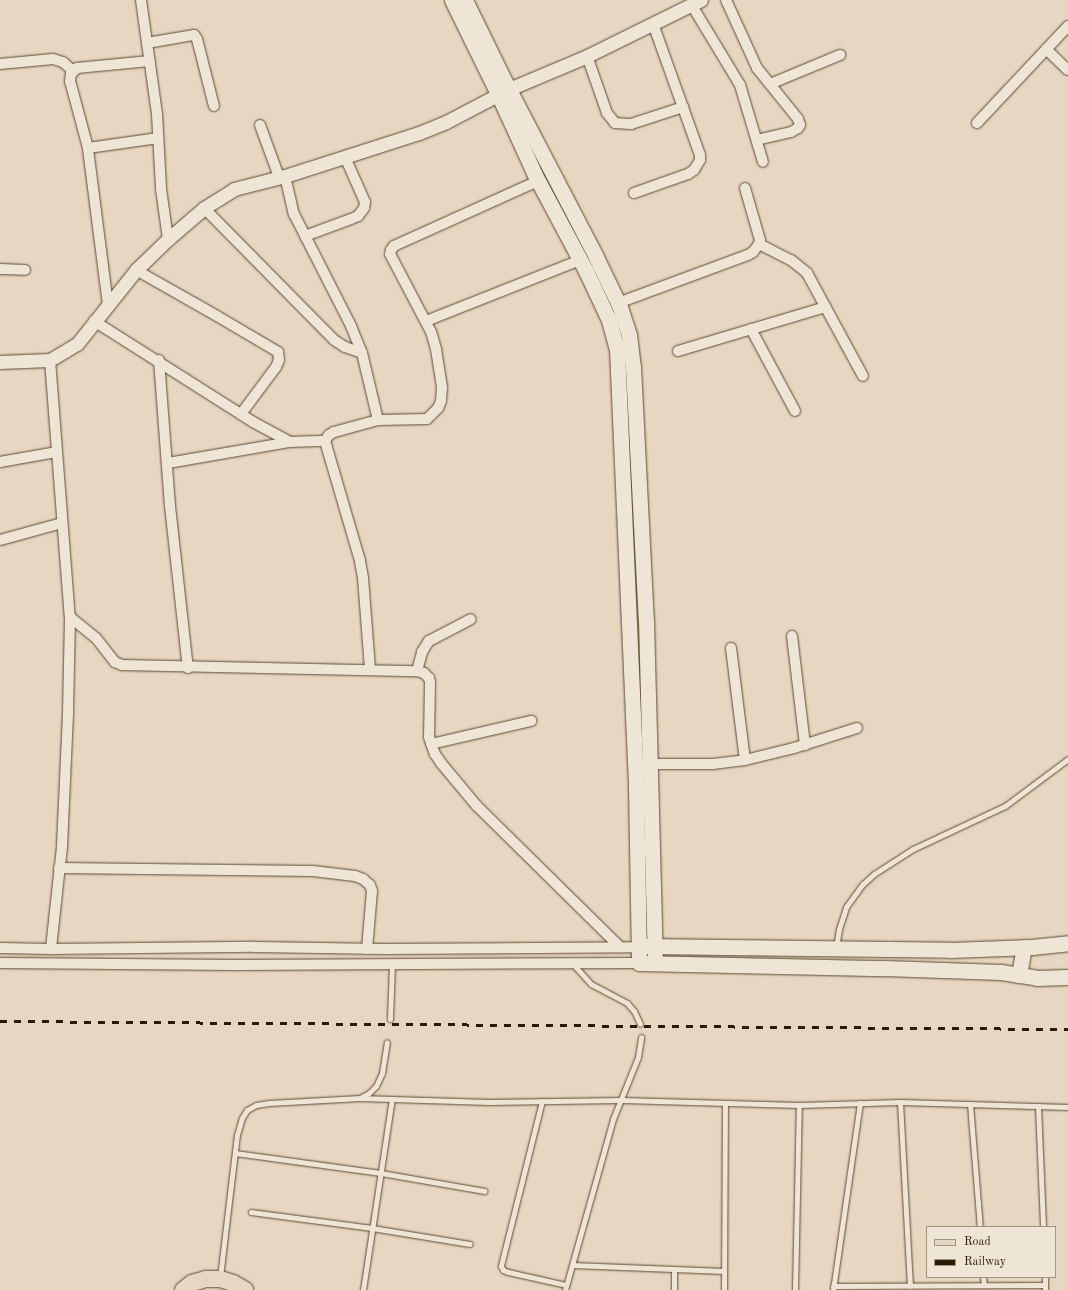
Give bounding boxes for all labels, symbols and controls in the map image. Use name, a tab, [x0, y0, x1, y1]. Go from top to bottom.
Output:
legend	[926, 1226, 1056, 1278]
text: Road	[964, 1236, 991, 1248]
text: Railway	[964, 1256, 1006, 1268]

